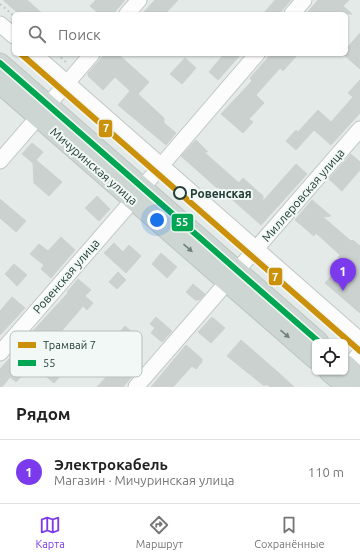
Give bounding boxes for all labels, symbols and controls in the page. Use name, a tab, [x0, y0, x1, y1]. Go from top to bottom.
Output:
search box	[12, 12, 348, 56]
icon: search	[26, 23, 48, 45]
text: Поиск	[58, 26, 101, 43]
line badge: 7	[98, 119, 113, 138]
text: 7	[103, 122, 109, 134]
street label: Мичуринская улица	[48, 125, 140, 207]
street label: Миллеровская улица	[259, 146, 347, 244]
marker: Ровенская	[173, 186, 187, 200]
place label: Ровенская	[190, 187, 252, 200]
your location	[147, 210, 167, 230]
line badge: 55	[171, 213, 194, 232]
text: 55	[176, 216, 188, 228]
street label: Ровенская улица	[30, 236, 102, 316]
one-way arrow	[183, 243, 192, 252]
pin: 1	[330, 258, 356, 291]
line badge: 7	[268, 267, 283, 286]
text: 7	[272, 271, 278, 283]
one-way arrow	[280, 329, 291, 338]
legend	[10, 331, 142, 377]
text: Трамвай 7	[43, 339, 96, 351]
map controls	[312, 339, 348, 375]
button: locate	[312, 339, 348, 375]
text: 55	[43, 357, 55, 369]
text: Рядом	[16, 404, 71, 423]
text: Электрокабель	[54, 456, 168, 473]
text: 1	[25, 465, 33, 479]
text: 110 m	[308, 465, 344, 479]
text: Магазин · Мичуринская улица	[54, 473, 235, 487]
tab: Карта	[35, 514, 65, 550]
tab: Маршрут	[136, 514, 183, 550]
tab: Сохранённые	[254, 514, 324, 550]

